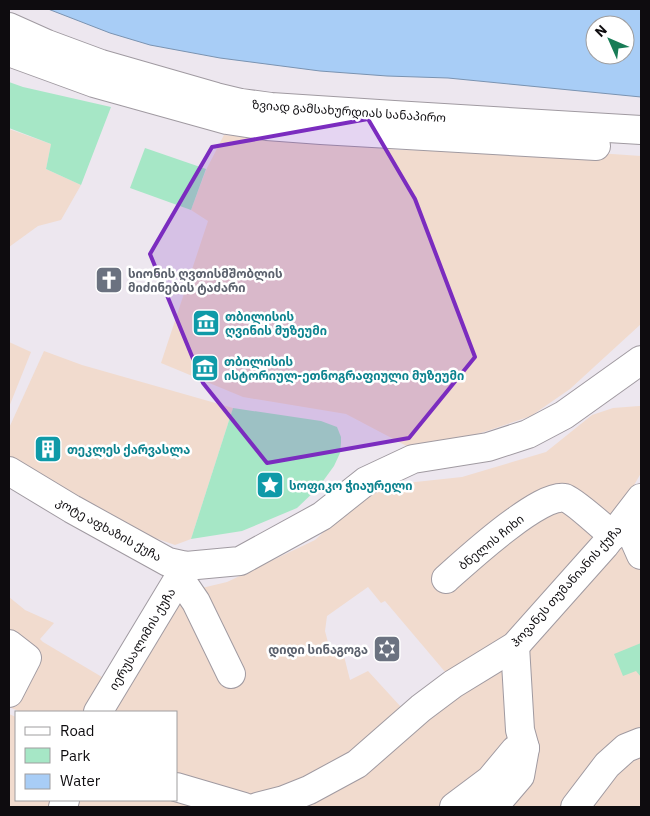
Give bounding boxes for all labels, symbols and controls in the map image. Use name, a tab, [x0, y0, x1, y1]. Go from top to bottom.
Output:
north arrow	[585, 15, 635, 65]
text: N	[591, 21, 611, 41]
street label: ზვიად გამსახურდიას სანაპირო	[251, 97, 447, 126]
church icon: სიონის ღვთისმშობლის მიძინების ტაძარი	[94, 265, 124, 295]
place label: სიონის ღვთისმშობლის მიძინების ტაძარი	[128, 266, 283, 295]
museum icon: თბილისის ღვინის მუზეუმი	[191, 308, 221, 338]
place label: თბილისის ღვინის მუზეუმი	[225, 309, 327, 338]
museum icon: თბილისის ისტორიულ-ეთნოგრაფიული მუზეუმი	[190, 353, 220, 383]
place label: თბილისის ისტორიულ-ეთნოგრაფიული მუზეუმი	[224, 354, 464, 384]
building icon: თეკლეს ქარვასლა	[33, 434, 63, 464]
place label: თეკლეს ქარვასლა	[67, 442, 190, 458]
place icon: სოფიკო ჭიაურელი	[255, 470, 285, 500]
place label: სოფიკო ჭიაურელი	[289, 478, 413, 494]
street label: კოტე აფხაზის ქუჩა	[54, 494, 164, 564]
street label: ბნელის ჩიხი	[455, 511, 527, 574]
street label: ჰოვანეს თუმანიანის ქუჩა	[507, 522, 625, 650]
street label: იერუსალიმის ქუჩა	[106, 585, 179, 693]
synagogue icon: დიდი სინაგოგა	[372, 634, 402, 664]
place label: დიდი სინაგოგა	[268, 642, 368, 658]
legend	[15, 711, 178, 801]
text: Road	[60, 721, 95, 740]
text: Park	[60, 746, 90, 765]
text: Water	[60, 771, 101, 790]

